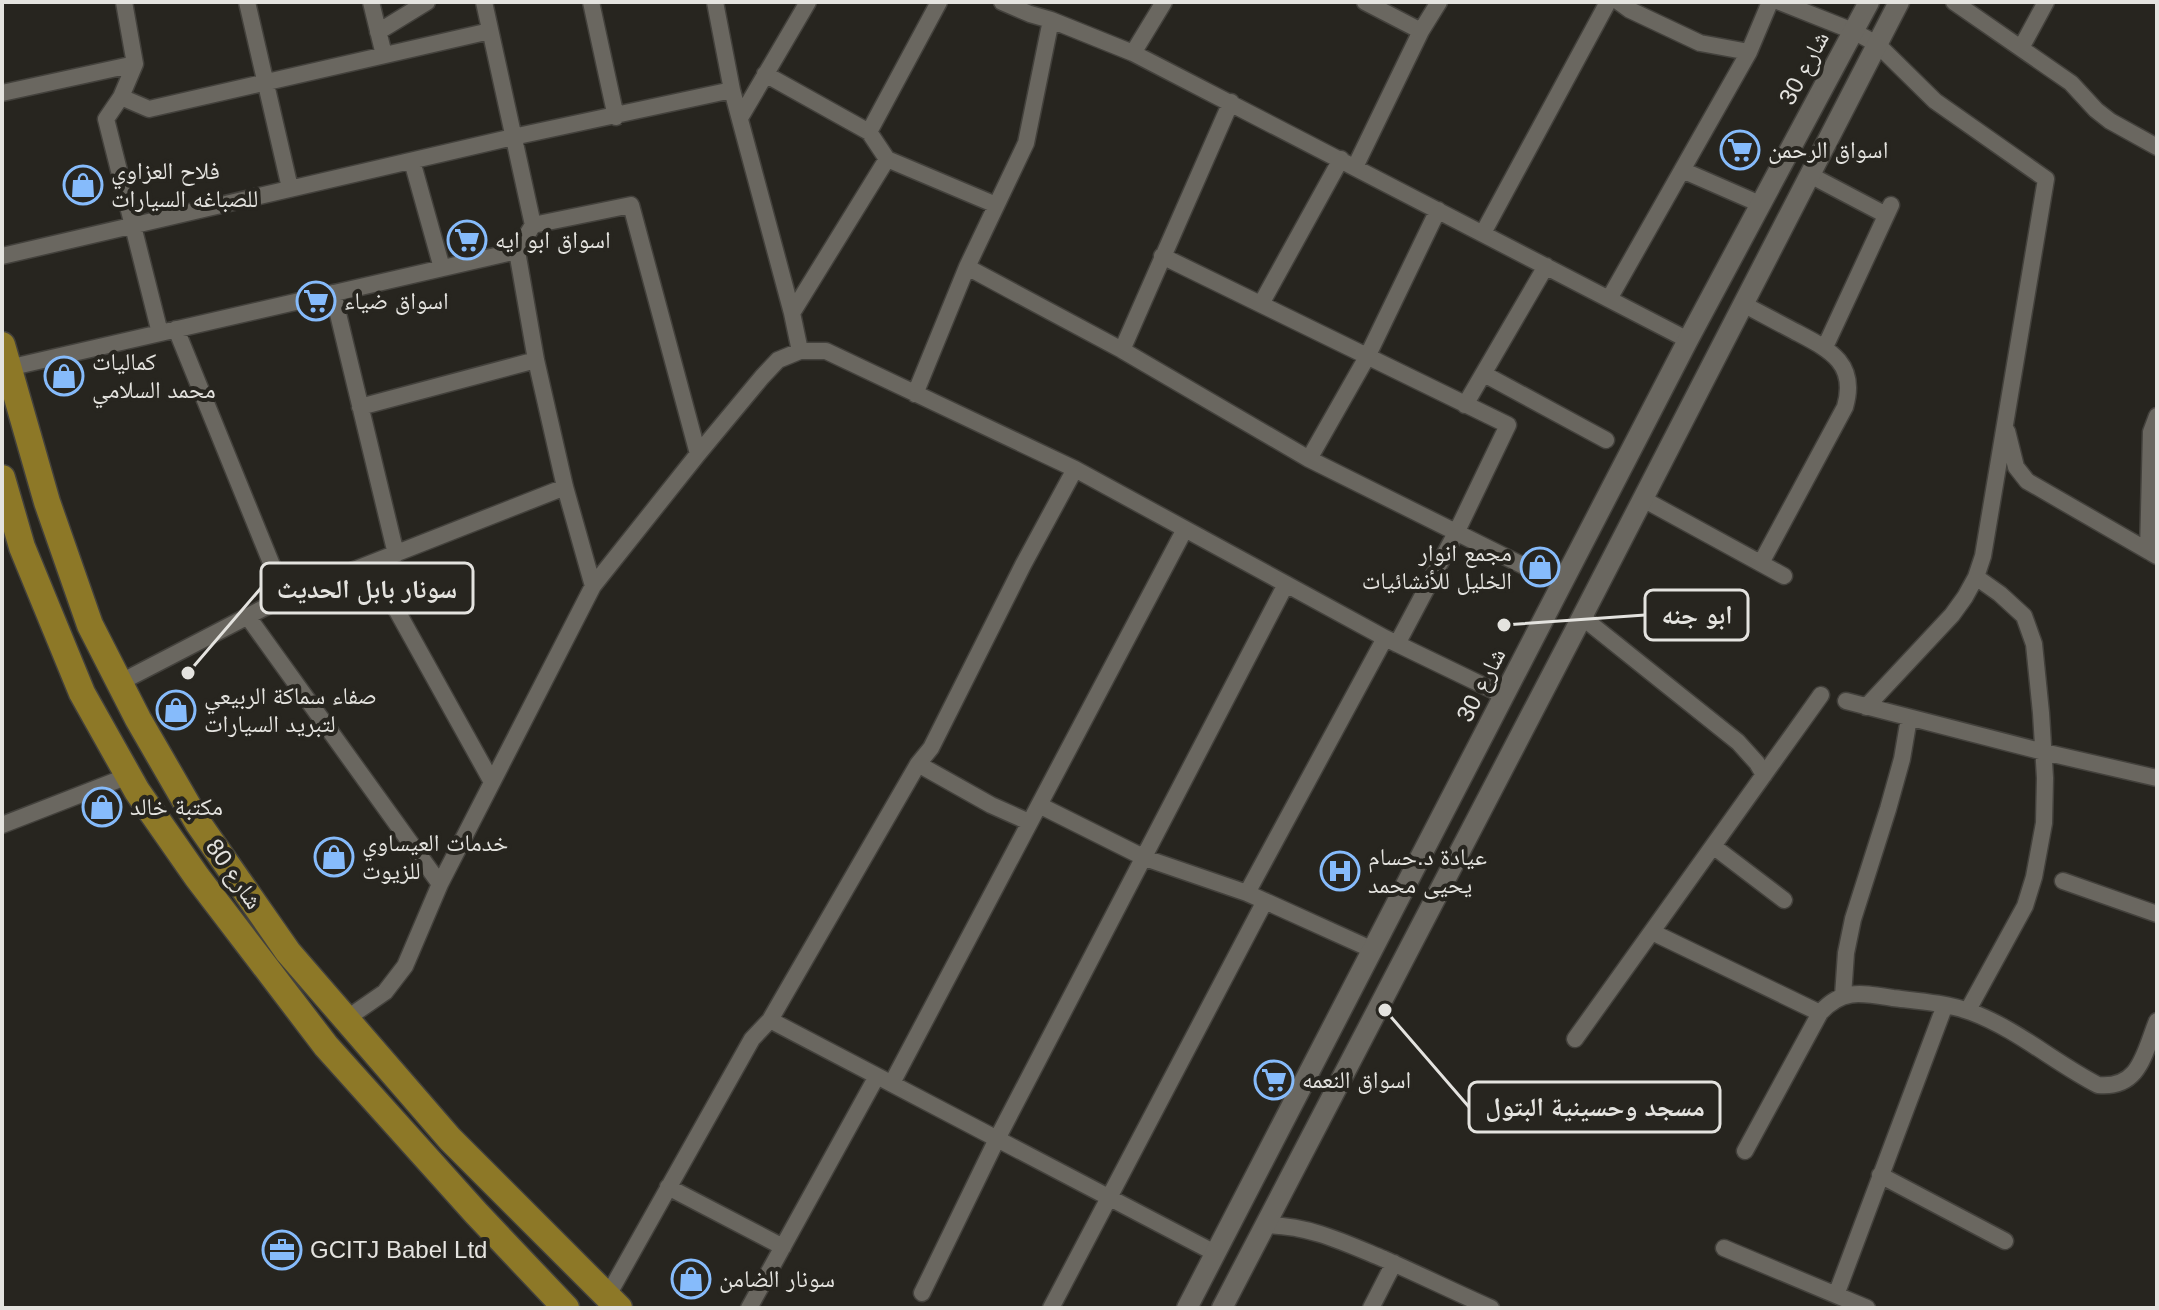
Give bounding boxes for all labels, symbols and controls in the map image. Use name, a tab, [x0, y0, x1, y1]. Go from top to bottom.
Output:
street label: شارع 30	[1773, 27, 1836, 110]
supermarket icon: اسواق الرحمن	[1719, 129, 1761, 171]
place label: اسواق الرحمن	[1768, 136, 1888, 164]
place label: فلاح العزاوي للصباغه السيارات	[111, 157, 258, 213]
shop icon: فلاح العزاوي للصباغه السيارات	[62, 164, 104, 206]
supermarket icon: اسواق ابو ايه	[446, 219, 488, 261]
place label: اسواق ابو ايه	[495, 226, 611, 254]
supermarket icon: اسواق ضياء	[295, 280, 337, 322]
place label: اسواق ضياء	[344, 287, 449, 315]
place label: كماليات محمد السلامي	[92, 348, 216, 409]
shop icon: كماليات محمد السلامي	[43, 355, 85, 397]
place label: مجمع انوار الخليل للأنشائيات	[1362, 539, 1512, 595]
shop icon: مجمع انوار الخليل للأنشائيات	[1519, 546, 1561, 588]
callout: سونار بابل الحديث	[261, 563, 473, 613]
text: سونار بابل الحديث	[277, 574, 457, 605]
callout: ابو جنه	[1645, 590, 1748, 640]
text: ابو جنه	[1661, 600, 1733, 630]
street label: شارع 30	[1451, 643, 1512, 727]
place label: صفاء سماكة الربيعي لتبريد السيارات	[204, 682, 377, 738]
shop icon: صفاء سماكة الربيعي لتبريد السيارات	[155, 689, 197, 731]
shop icon: مكتبة خالد	[81, 786, 123, 828]
place label: مكتبة خالد	[130, 793, 223, 821]
place label: خدمات العيساوي للزيوت	[362, 829, 508, 884]
street label: شارع 80	[199, 834, 268, 915]
shop icon: خدمات العيساوي للزيوت	[313, 836, 355, 878]
place label: عيادة د.حسام يحيى محمد	[1368, 843, 1487, 899]
hospital icon: عيادة د.حسام يحيى محمد	[1319, 850, 1361, 892]
supermarket icon: اسواق النعمه	[1253, 1059, 1295, 1101]
place label: اسواق النعمه	[1302, 1066, 1411, 1094]
callout: مسجد وحسينية البتول	[1469, 1082, 1720, 1132]
text: مسجد وحسينية البتول	[1485, 1092, 1705, 1123]
office icon: GCITJ Babel Ltd	[261, 1229, 303, 1271]
place label: GCITJ Babel Ltd	[310, 1236, 487, 1263]
shop icon: سونار الضامن	[670, 1258, 712, 1300]
place label: سونار الضامن	[719, 1265, 835, 1293]

